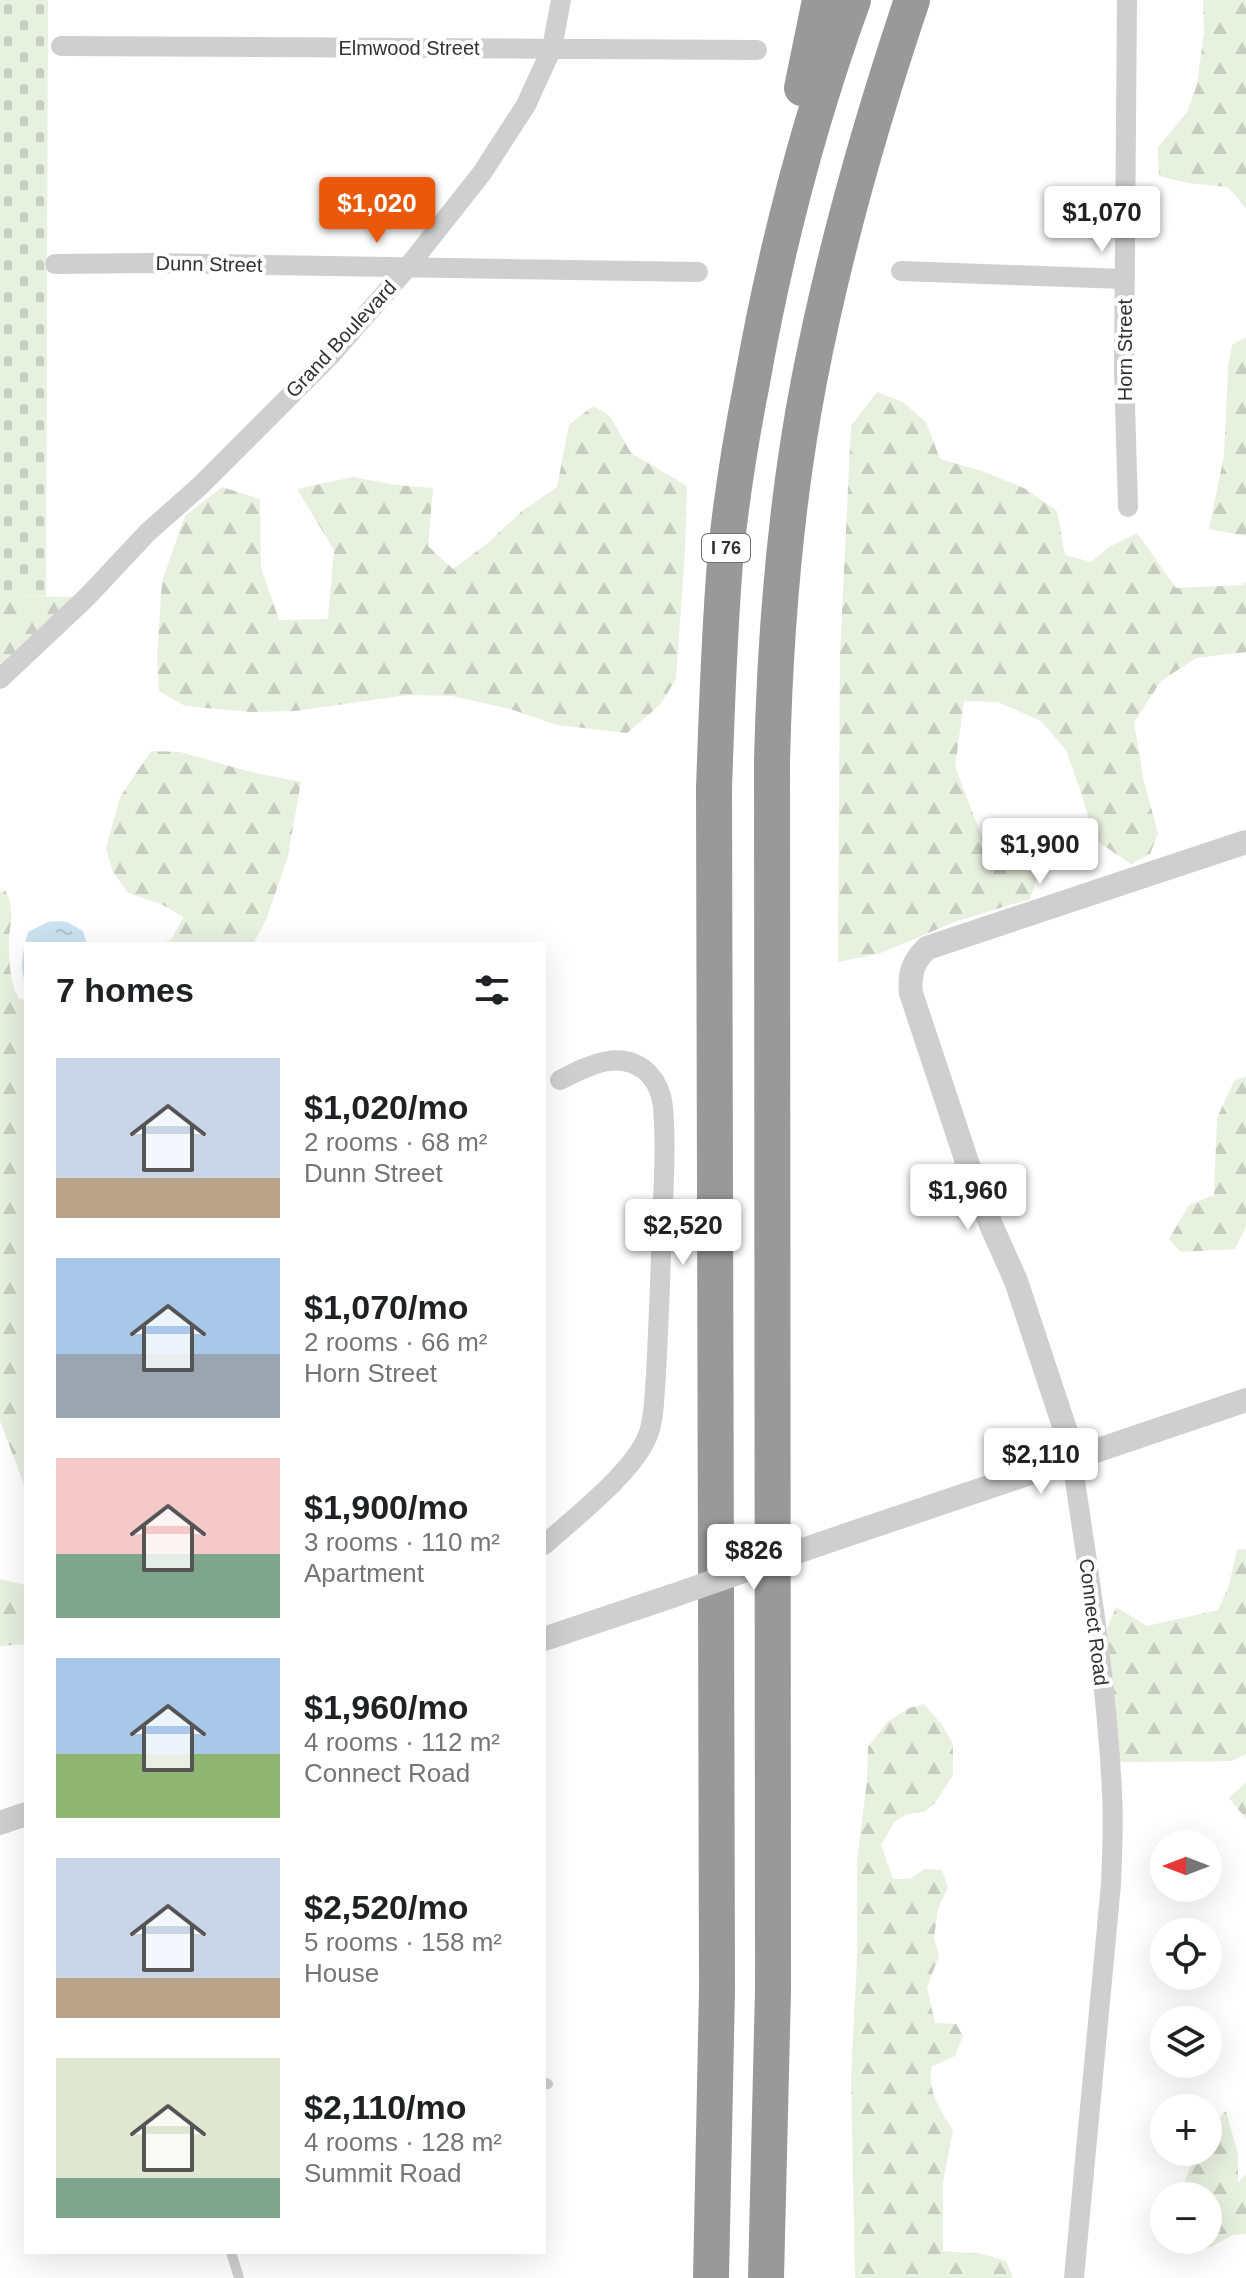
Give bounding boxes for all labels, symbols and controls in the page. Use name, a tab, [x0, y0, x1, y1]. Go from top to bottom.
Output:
street label: Elmwood Street	[338, 37, 480, 59]
pin: $1,020	[312, 177, 442, 245]
pin: $1,070	[1037, 186, 1167, 254]
text: $1,020	[337, 188, 417, 218]
text: $1,070	[1062, 197, 1142, 227]
street label: Dunn Street	[155, 252, 263, 276]
street label: Grand Boulevard	[281, 276, 401, 402]
street label: Horn Street	[1114, 298, 1136, 401]
road number: I 76	[702, 534, 750, 562]
pin: $1,900	[975, 818, 1105, 886]
text: $1,900	[1000, 829, 1080, 859]
icon: filters	[470, 968, 514, 1012]
text: 7 homes	[56, 971, 194, 1009]
text: $1,020/mo	[304, 1088, 468, 1126]
icon: home	[120, 1090, 216, 1186]
text: 2 rooms · 68 m²	[304, 1127, 488, 1157]
text: Dunn Street	[304, 1158, 443, 1188]
pin: $1,960	[903, 1164, 1033, 1232]
text: $1,960	[928, 1175, 1008, 1205]
pin: $2,520	[618, 1199, 748, 1267]
text: $2,520	[643, 1210, 723, 1240]
text: $1,070/mo	[304, 1288, 468, 1326]
icon: home	[120, 1290, 216, 1386]
text: 2 rooms · 66 m²	[304, 1327, 488, 1357]
text: Horn Street	[304, 1358, 437, 1388]
pin: $2,110	[976, 1428, 1106, 1496]
text: $2,110	[1002, 1439, 1080, 1469]
text: $1,900/mo	[304, 1488, 468, 1526]
icon: home	[120, 1490, 216, 1586]
pin: $826	[707, 1524, 801, 1592]
text: 3 rooms · 110 m²	[304, 1527, 500, 1557]
text: $826	[725, 1535, 783, 1565]
street label: Connect Road	[1075, 1557, 1113, 1687]
text: Apartment	[304, 1558, 424, 1588]
text: $1,960/mo	[304, 1688, 468, 1726]
icon: home	[120, 1690, 216, 1786]
text: 4 rooms · 112 m²	[304, 1727, 500, 1757]
text: Connect Road	[304, 1758, 470, 1788]
north arrow	[1150, 1830, 1222, 1902]
map controls	[1150, 1830, 1222, 2254]
text: $2,520/mo	[304, 1888, 468, 1926]
icon: home	[120, 1890, 216, 1986]
button: locate	[1150, 1918, 1222, 1990]
text: 5 rooms · 158 m²	[304, 1927, 502, 1957]
text: House	[304, 1958, 379, 1988]
button: layers	[1150, 2006, 1222, 2078]
text: $2,110/mo	[304, 2088, 467, 2126]
icon: home	[120, 2090, 216, 2186]
button: +	[1150, 2094, 1222, 2166]
text: 4 rooms · 128 m²	[304, 2127, 502, 2157]
text: Summit Road	[304, 2158, 462, 2188]
button: −	[1150, 2182, 1222, 2254]

